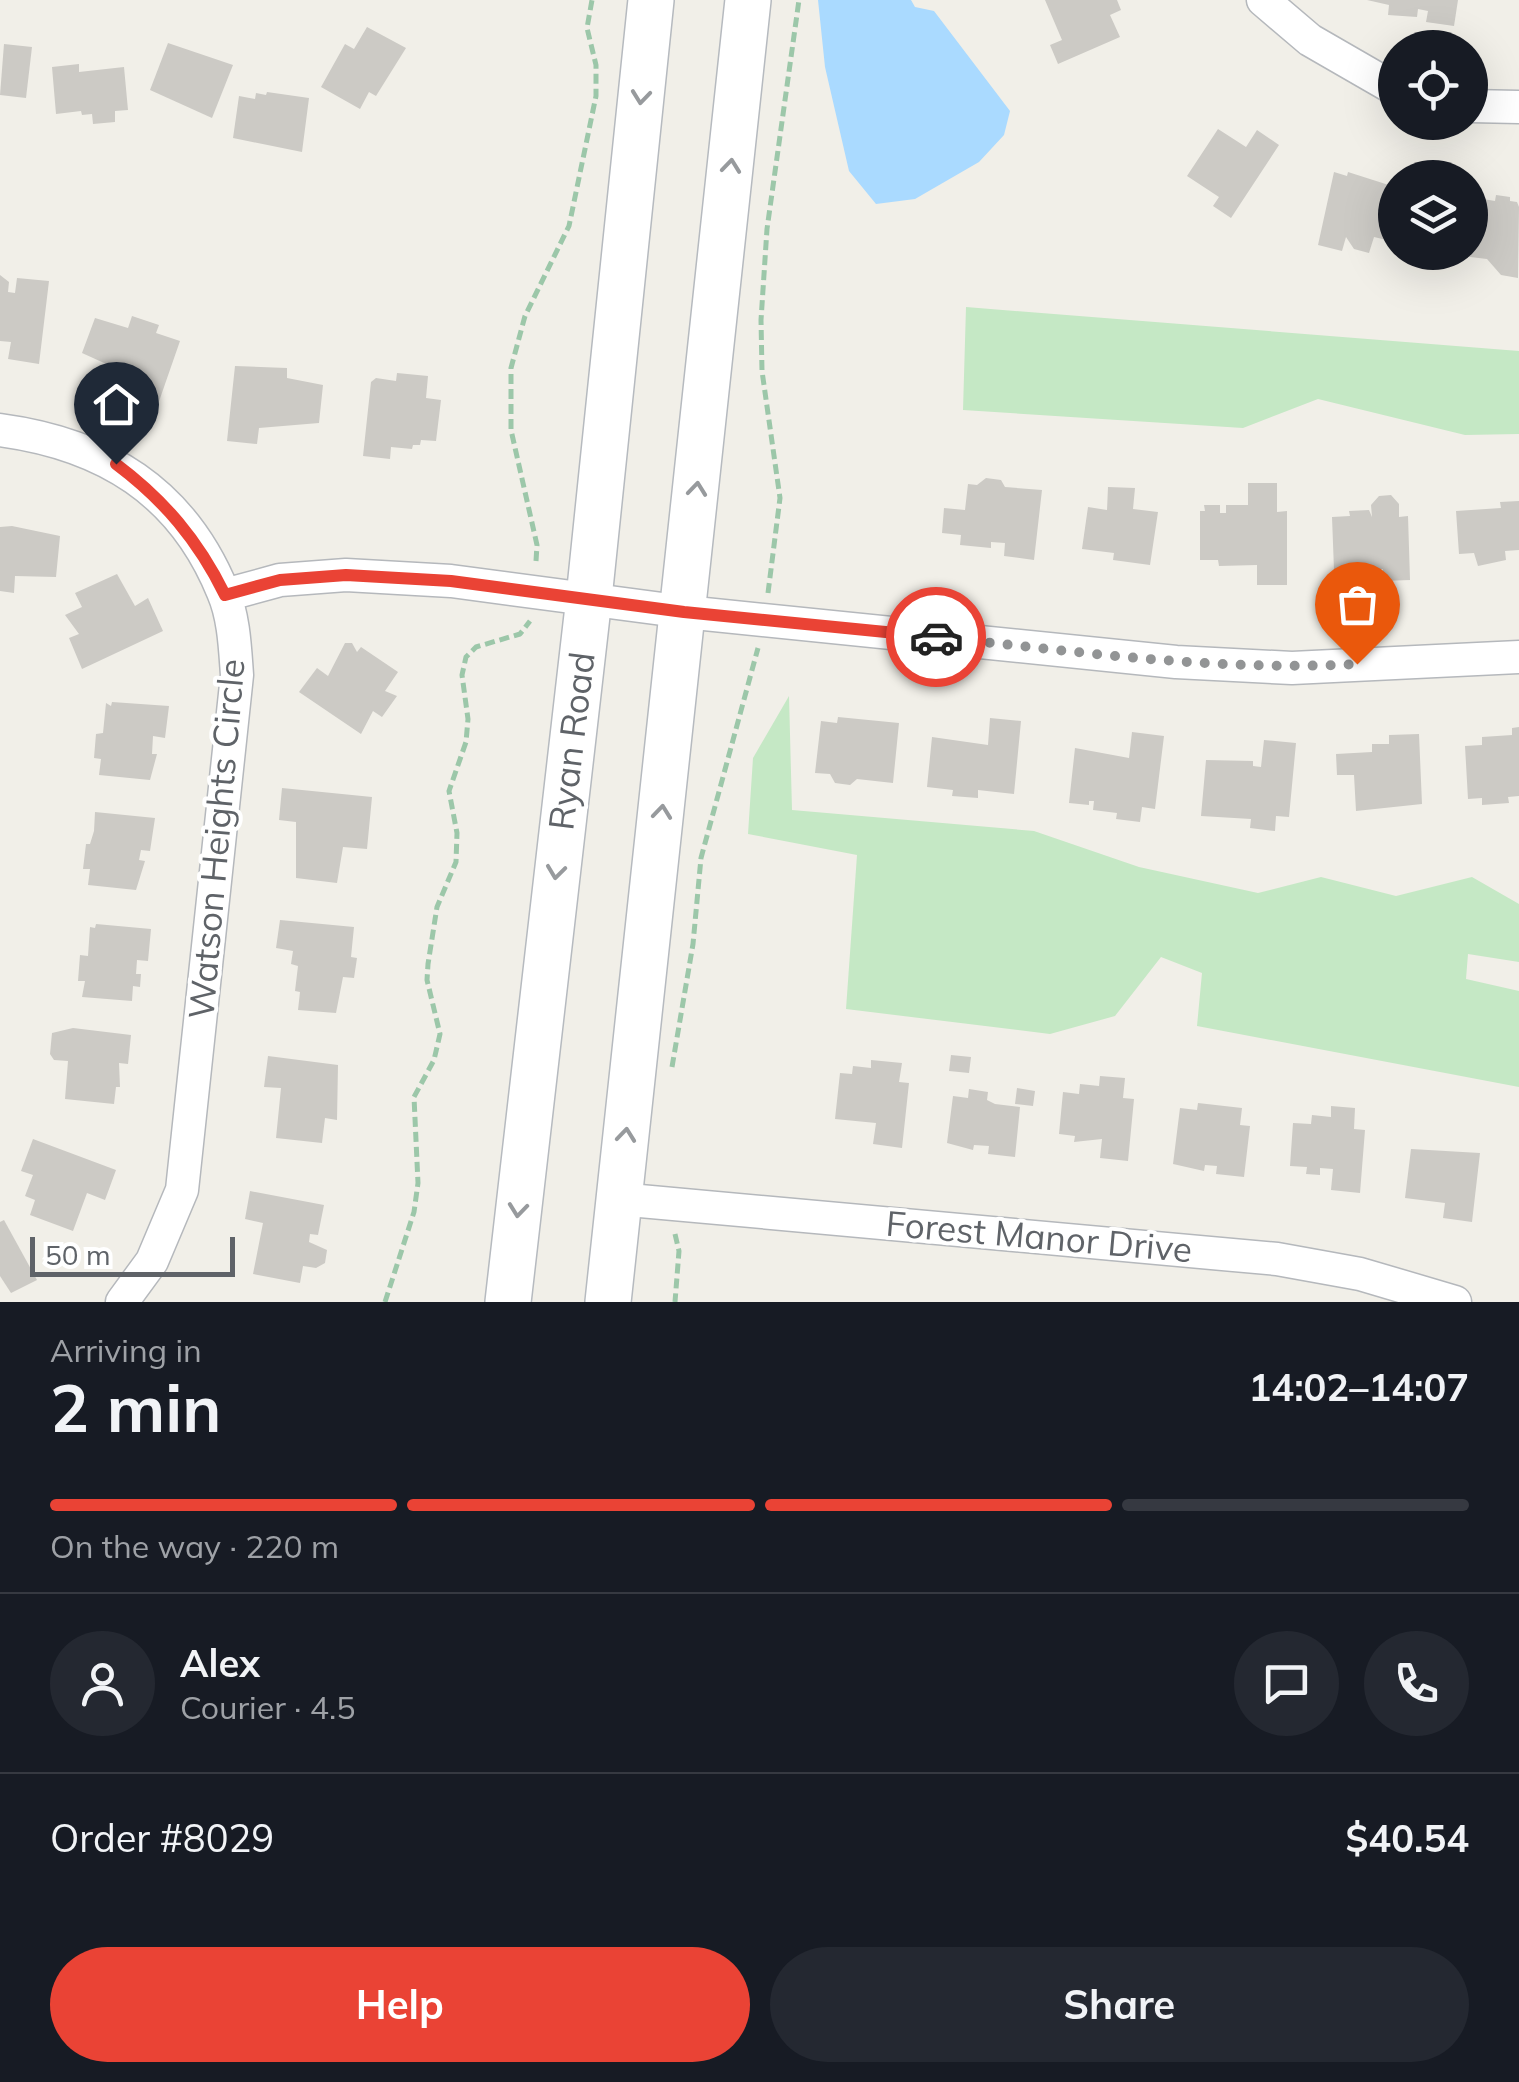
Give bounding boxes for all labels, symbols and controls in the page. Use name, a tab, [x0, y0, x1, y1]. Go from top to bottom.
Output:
map controls	[1378, 30, 1488, 270]
button: locate	[1378, 30, 1488, 140]
one-way arrow	[631, 89, 652, 105]
one-way arrow	[719, 158, 741, 174]
button: layers	[1378, 160, 1488, 270]
pin	[74, 362, 159, 465]
icon: home	[89, 377, 144, 432]
one-way arrow	[686, 481, 707, 497]
pin	[1315, 562, 1400, 665]
icon: bag	[1330, 577, 1385, 632]
courier	[886, 587, 986, 687]
icon: car	[909, 610, 964, 665]
street label: Ryan Road	[538, 649, 604, 832]
street label: Watson Heights Circle	[178, 657, 254, 1021]
one-way arrow	[651, 804, 672, 820]
one-way arrow	[546, 865, 567, 881]
one-way arrow	[615, 1127, 636, 1143]
street label: Forest Manor Drive	[884, 1201, 1194, 1271]
one-way arrow	[508, 1202, 529, 1218]
scale bar	[30, 1232, 235, 1276]
text: 50 m	[45, 1237, 111, 1272]
text: Arriving in	[50, 1330, 202, 1370]
text: 14:02–14:07	[1249, 1363, 1469, 1411]
text: 2 min	[50, 1367, 221, 1448]
text: On the way · 220 m	[50, 1526, 339, 1566]
button: person	[50, 1631, 155, 1736]
button: chat	[1234, 1631, 1339, 1736]
button: phone	[1364, 1631, 1469, 1736]
text: Alex	[180, 1639, 260, 1687]
text: Courier · 4.5	[180, 1687, 356, 1727]
text: Order #8029	[50, 1814, 274, 1862]
text: $40.54	[1346, 1814, 1469, 1862]
button: Help	[50, 1947, 750, 2062]
button: Share	[770, 1947, 1469, 2062]

